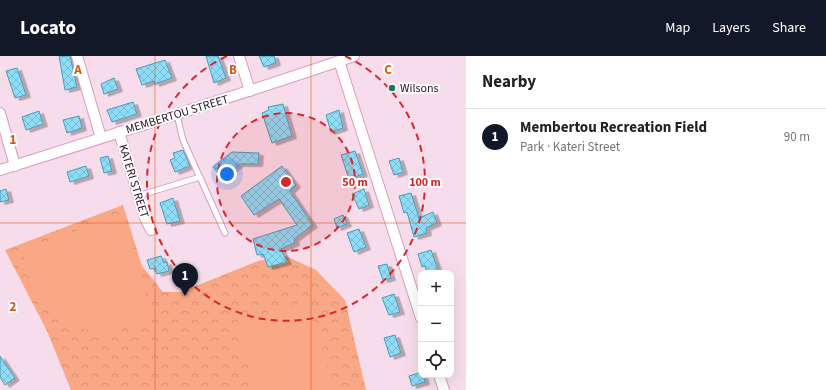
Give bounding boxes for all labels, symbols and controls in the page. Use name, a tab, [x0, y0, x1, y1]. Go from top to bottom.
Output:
text: Locato	[20, 15, 76, 42]
text: Map	[665, 18, 690, 38]
text: Layers	[712, 18, 750, 38]
text: Share	[772, 18, 806, 38]
text: A	[73, 61, 82, 79]
text: B	[229, 61, 237, 79]
text: C	[384, 61, 392, 79]
text: Nearby	[482, 70, 536, 94]
place label: Wilsons	[400, 80, 439, 97]
marker: Wilsons	[387, 83, 397, 93]
street label: MEMBERTOU STREET	[124, 91, 231, 138]
text: Membertou Recreation Field	[520, 117, 707, 138]
text: 1	[492, 128, 498, 146]
text: 90 m	[784, 128, 810, 146]
text: 1	[10, 131, 17, 149]
text: Park · Kateri Street	[520, 138, 620, 156]
street label: KATERI STREET	[114, 142, 153, 221]
your location	[217, 164, 237, 184]
text: 50 m	[342, 174, 368, 191]
text: 100 m	[409, 174, 441, 191]
centre of rings	[279, 175, 293, 189]
pin: 1	[172, 263, 198, 296]
map controls	[418, 270, 454, 378]
button: +	[418, 270, 454, 306]
text: 2	[10, 298, 17, 316]
button: −	[418, 306, 454, 342]
button: locate	[418, 342, 454, 378]

